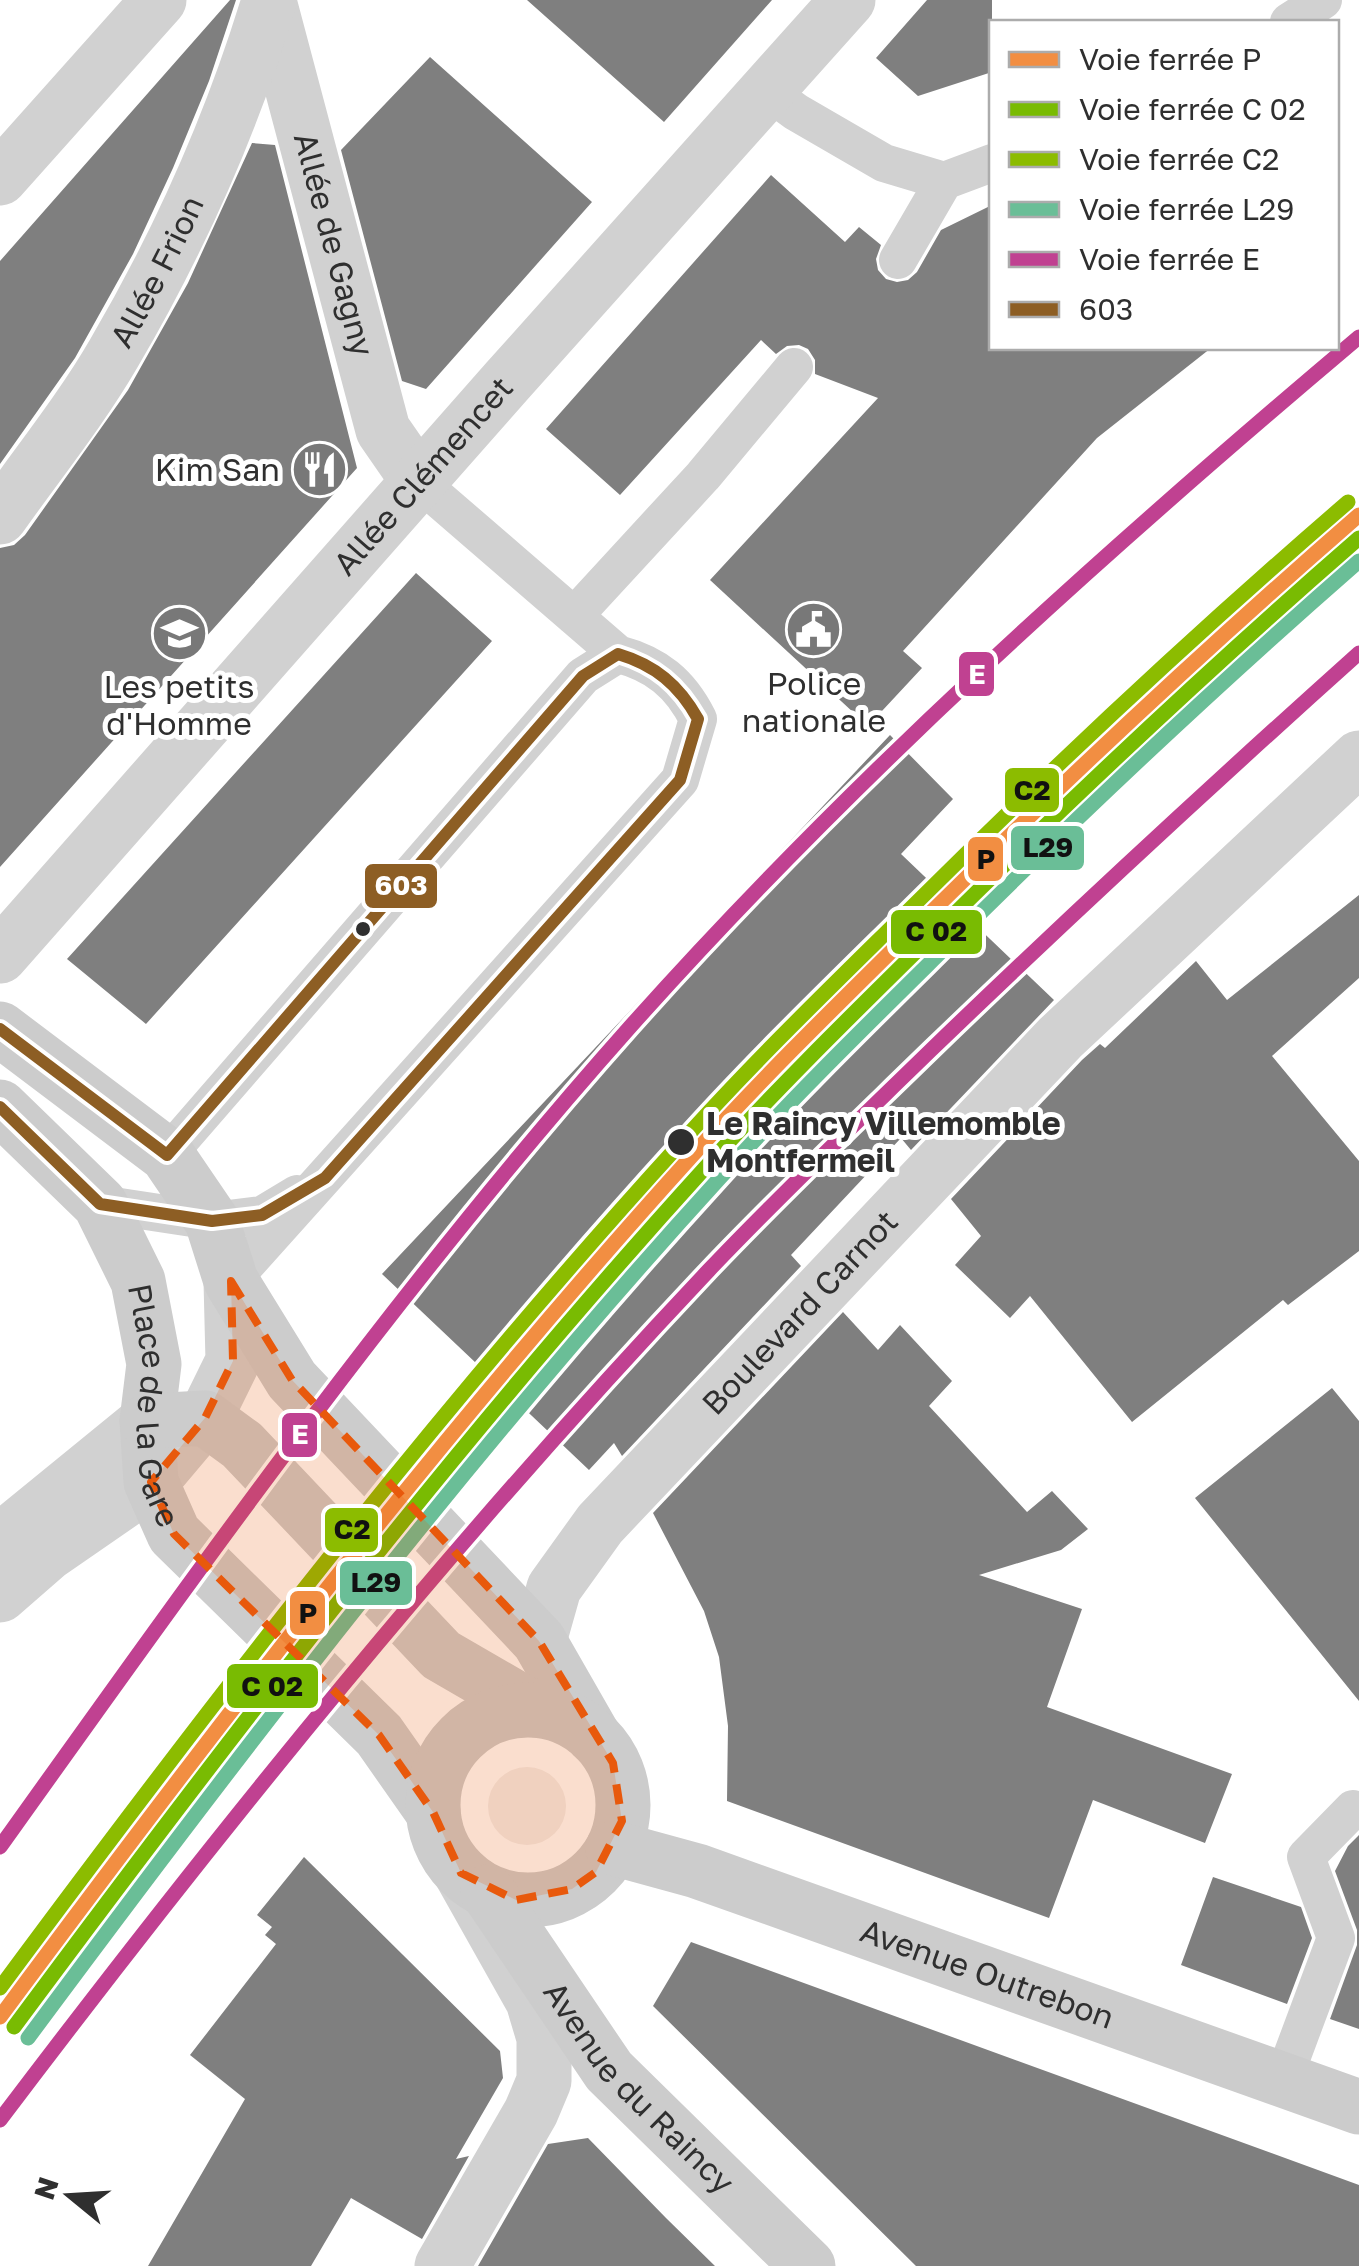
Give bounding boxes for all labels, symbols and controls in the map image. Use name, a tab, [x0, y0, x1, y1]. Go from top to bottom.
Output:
legend	[989, 20, 1339, 350]
text: Voie ferrée P	[1079, 41, 1261, 77]
text: Voie ferrée C 02	[1079, 91, 1306, 127]
street label: Allée de Gagny	[287, 128, 383, 360]
text: Voie ferrée C2	[1079, 141, 1280, 177]
street label: Allée Frion	[101, 190, 211, 354]
text: Voie ferrée L29	[1079, 191, 1294, 227]
text: Voie ferrée E	[1079, 241, 1260, 277]
text: 603	[1079, 291, 1133, 327]
street label: Allée Clémencet	[325, 368, 520, 582]
restaurant icon: Kim San	[289, 440, 349, 500]
place label: Kim San	[155, 450, 280, 488]
public building icon: Police nationale	[784, 600, 844, 660]
school or university icon: Les petits d'Homme	[149, 603, 209, 663]
line badge: E	[957, 650, 996, 698]
text: E	[968, 657, 986, 690]
place label: Police nationale	[742, 664, 886, 739]
place label: Les petits d'Homme	[104, 667, 254, 742]
line badge: C2	[1003, 766, 1061, 814]
text: C2	[1014, 773, 1050, 806]
line badge: L29	[1009, 824, 1086, 872]
text: L29	[1023, 830, 1073, 863]
line badge: P	[966, 835, 1005, 883]
text: P	[977, 842, 995, 875]
line badge: 603	[363, 862, 439, 910]
text: 603	[374, 868, 428, 901]
line badge: C 02	[889, 908, 984, 956]
text: C 02	[905, 914, 967, 947]
unlabelled marker	[353, 919, 373, 939]
place label: Le Raincy Villemomble Montfermeil	[706, 1104, 1061, 1179]
marker: Le Raincy Villemomble Montfermeil	[665, 1126, 697, 1158]
street label: Boulevard Carnot	[694, 1202, 905, 1422]
street label: Place de la Gare	[121, 1280, 188, 1533]
line badge: E	[280, 1411, 319, 1459]
text: E	[291, 1417, 309, 1450]
line badge: C2	[323, 1506, 380, 1554]
text: C2	[334, 1512, 370, 1545]
line badge: L29	[338, 1559, 414, 1607]
text: L29	[351, 1565, 401, 1598]
line badge: P	[288, 1589, 327, 1637]
text: P	[299, 1596, 317, 1629]
line badge: C 02	[225, 1662, 320, 1710]
text: C 02	[241, 1669, 303, 1702]
street label: Avenue Outrebon	[856, 1911, 1119, 2036]
street label: Avenue du Raincy	[536, 1974, 743, 2201]
north arrow	[20, 2146, 120, 2246]
text: N	[27, 2173, 65, 2203]

